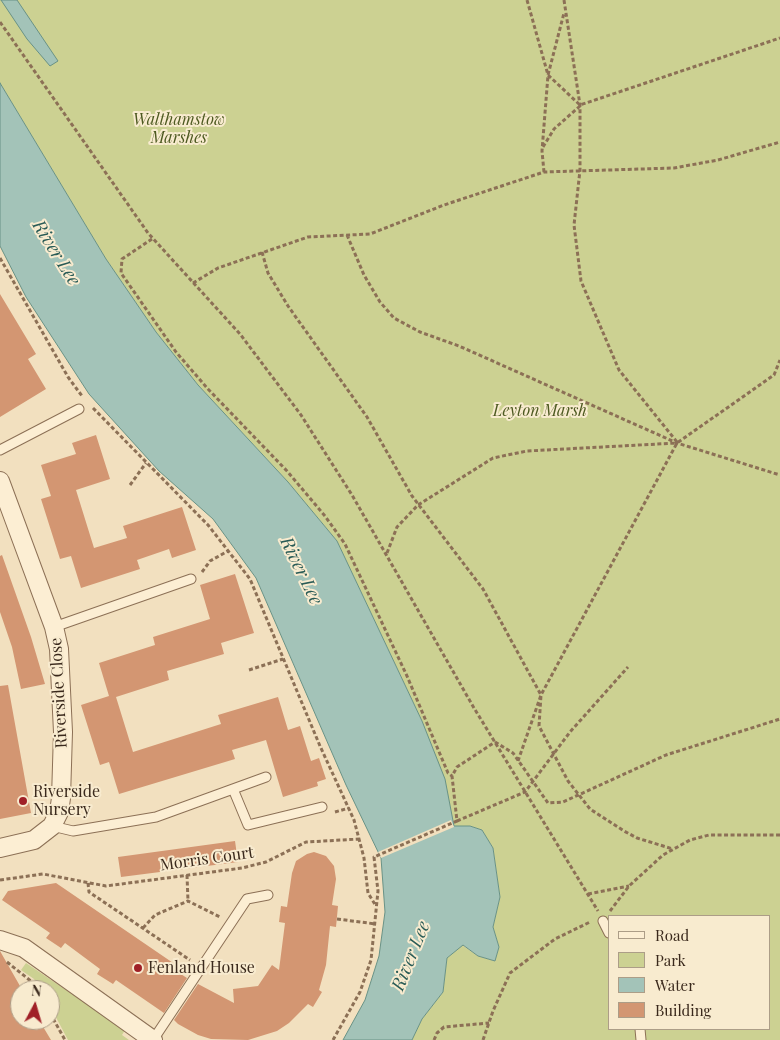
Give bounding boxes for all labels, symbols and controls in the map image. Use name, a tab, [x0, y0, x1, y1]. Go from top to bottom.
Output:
park label: Walthamstow Marshes	[133, 110, 225, 148]
water label: River Lee	[28, 216, 84, 290]
park label: Leyton Marsh	[493, 401, 587, 421]
water label: River Lee	[275, 533, 327, 609]
street label: Riverside Close	[47, 637, 71, 749]
place label: Riverside Nursery	[33, 782, 100, 820]
marker: Riverside Nursery	[17, 795, 29, 807]
street label: Morris Court	[159, 843, 255, 875]
legend	[608, 915, 770, 1030]
water label: River Lee	[387, 918, 435, 994]
text: Road	[655, 925, 689, 945]
text: Park	[655, 950, 686, 970]
place label: Fenland House	[148, 958, 255, 978]
marker: Fenland House	[132, 962, 144, 974]
text: Water	[655, 975, 695, 995]
north arrow	[10, 980, 60, 1030]
text: N	[30, 981, 43, 1001]
text: Building	[655, 1000, 711, 1020]

